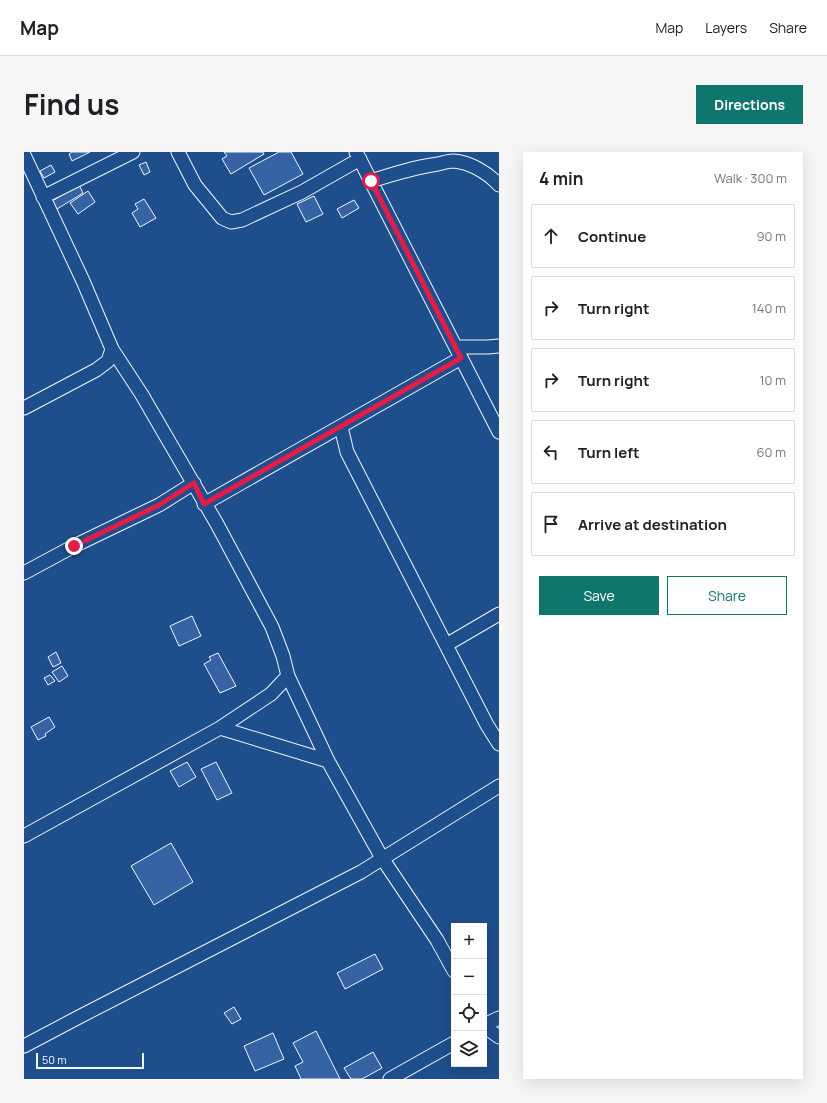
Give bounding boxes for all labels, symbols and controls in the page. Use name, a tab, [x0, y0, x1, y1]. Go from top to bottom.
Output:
text: Map	[20, 15, 59, 41]
text: Map	[655, 18, 683, 37]
text: Layers	[705, 18, 747, 37]
text: Share	[769, 18, 807, 37]
text: Find us	[24, 85, 119, 123]
button: Directions	[696, 85, 803, 124]
text: 4 min	[539, 167, 583, 190]
text: Walk · 300 m	[714, 169, 787, 187]
route start	[362, 172, 380, 190]
icon: ahead	[540, 225, 562, 247]
text: Continue	[578, 226, 646, 247]
text: 90 m	[756, 227, 786, 245]
icon: right	[540, 297, 562, 319]
text: Turn right	[578, 298, 649, 319]
text: 140 m	[752, 299, 786, 317]
icon: right	[540, 369, 562, 391]
text: Turn right	[578, 370, 649, 391]
text: 10 m	[759, 371, 786, 389]
icon: left	[540, 441, 562, 463]
text: Turn left	[578, 442, 640, 463]
text: 60 m	[756, 443, 786, 461]
icon: arrive	[540, 513, 562, 535]
text: Arrive at destination	[578, 514, 727, 535]
route end	[65, 537, 83, 555]
button: Save	[539, 576, 659, 615]
button: Share	[667, 576, 787, 615]
map controls	[451, 923, 487, 1067]
button: +	[451, 923, 487, 959]
button: −	[451, 959, 487, 995]
button: locate	[451, 995, 487, 1031]
button: layers	[451, 1031, 487, 1067]
scale bar	[36, 1051, 144, 1070]
text: 50 m	[42, 1052, 67, 1067]

